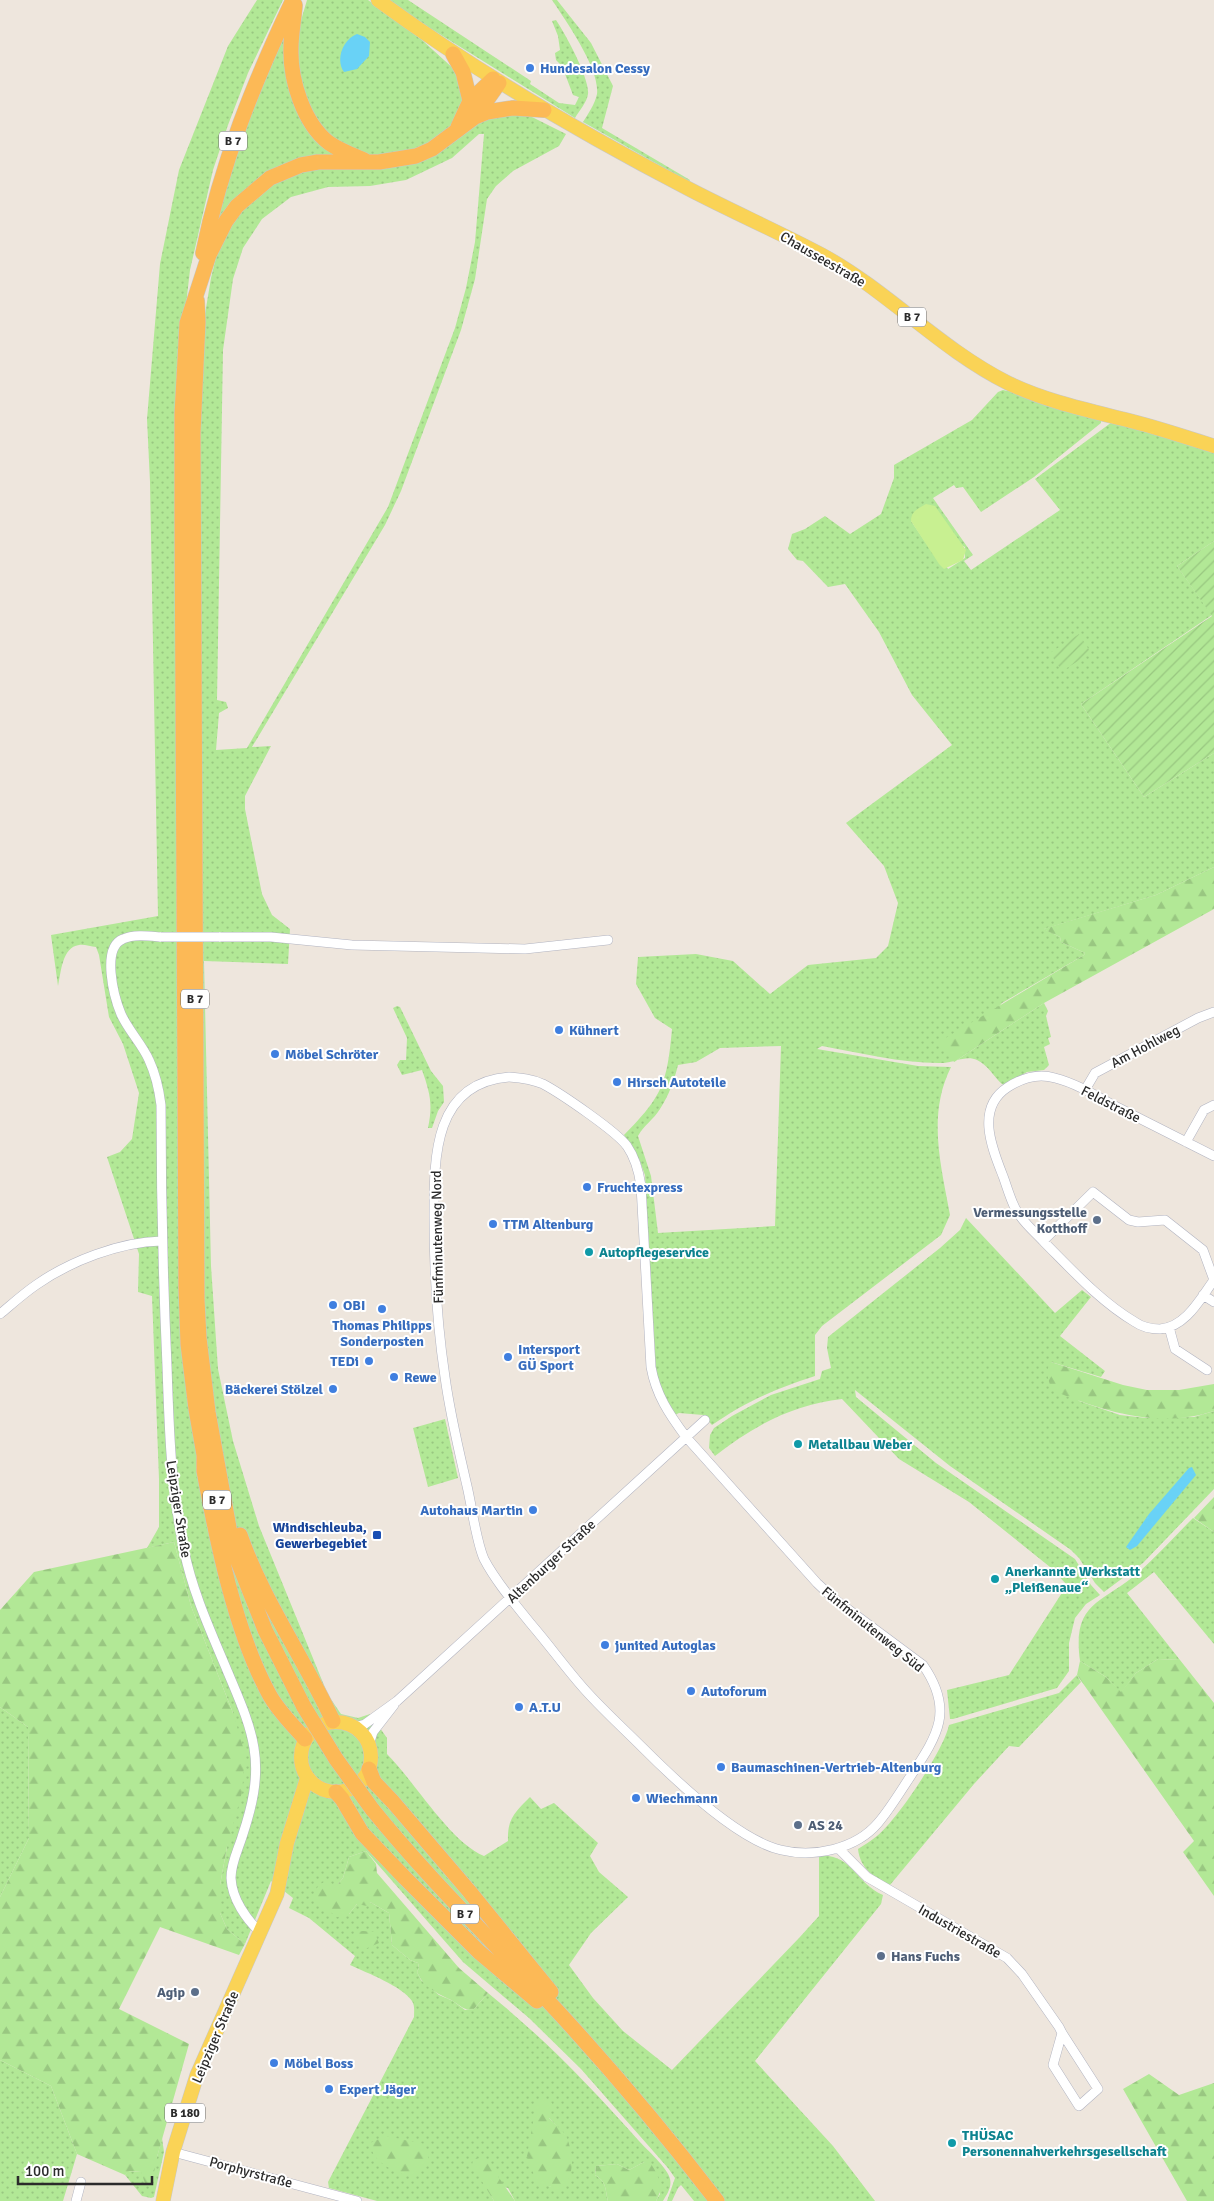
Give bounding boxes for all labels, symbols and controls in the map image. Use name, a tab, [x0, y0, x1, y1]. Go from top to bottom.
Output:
place label: Hundesalon Cessy	[540, 60, 650, 77]
marker: Hundesalon Cessy	[524, 62, 536, 74]
road number: B 7	[219, 132, 247, 150]
street label: Chausseestraße	[777, 228, 869, 291]
road number: B 7	[898, 308, 926, 326]
road number: B 7	[181, 990, 209, 1009]
street label: Am Hohlweg	[1108, 1021, 1183, 1072]
place label: Kühnert	[569, 1022, 619, 1039]
marker: Kühnert	[553, 1024, 565, 1036]
place label: Möbel Schröter	[285, 1046, 379, 1063]
marker: Möbel Schröter	[269, 1048, 281, 1060]
place label: Hirsch Autoteile	[627, 1074, 726, 1091]
marker: Hirsch Autoteile	[611, 1076, 623, 1088]
street label: Feldstraße	[1078, 1082, 1143, 1127]
street label: Fünfminutenweg Nord	[428, 1170, 447, 1304]
place label: Fruchtexpress	[597, 1179, 683, 1196]
marker: Fruchtexpress	[581, 1181, 593, 1193]
place label: Vermessungsstelle Kotthoff	[973, 1204, 1088, 1237]
marker: Vermessungsstelle Kotthoff	[1091, 1214, 1103, 1226]
place label: TTM Altenburg	[503, 1216, 594, 1233]
marker: TTM Altenburg	[487, 1218, 499, 1230]
place label: Autopflegeservice	[599, 1244, 709, 1261]
marker: Autopflegeservice	[583, 1246, 595, 1258]
place label: OBI	[343, 1297, 365, 1314]
marker: OBI	[327, 1299, 339, 1311]
marker: Thomas Philipps Sonderposten	[376, 1303, 388, 1315]
place label: Thomas Philipps Sonderposten	[332, 1317, 432, 1350]
place label: Intersport GÜ Sport	[518, 1341, 581, 1374]
marker: Intersport GÜ Sport	[502, 1351, 514, 1363]
place label: TEDi	[330, 1353, 359, 1370]
marker: TEDi	[363, 1355, 375, 1367]
place label: Rewe	[404, 1369, 437, 1386]
marker: Rewe	[388, 1371, 400, 1383]
place label: Bäckerei Stölzel	[225, 1381, 324, 1398]
marker: Bäckerei Stölzel	[327, 1383, 339, 1395]
place label: Metallbau Weber	[808, 1436, 913, 1453]
marker: Metallbau Weber	[792, 1438, 804, 1450]
street label: Leipziger Straße	[162, 1459, 195, 1559]
road number: B 7	[203, 1490, 231, 1510]
place label: Autohaus Martin	[420, 1502, 523, 1519]
marker: Autohaus Martin	[527, 1504, 539, 1516]
street label: Altenburger Straße	[503, 1516, 599, 1607]
place label: Windischleuba, Gewerbegebiet	[273, 1519, 368, 1552]
marker: Windischleuba, Gewerbegebiet	[371, 1529, 383, 1541]
place label: Anerkannte Werkstatt „Pleißenaue“	[1005, 1563, 1141, 1596]
marker: Anerkannte Werkstatt „Pleißenaue“	[989, 1573, 1001, 1585]
street label: Fünfminutenweg Süd	[818, 1583, 927, 1676]
place label: junited Autoglas	[615, 1637, 716, 1654]
marker: junited Autoglas	[599, 1639, 611, 1651]
place label: Autoforum	[701, 1683, 767, 1700]
marker: Autoforum	[685, 1685, 697, 1697]
place label: A.T.U	[529, 1699, 561, 1716]
marker: A.T.U	[513, 1701, 525, 1713]
place label: Baumaschinen-Vertrieb-Altenburg	[731, 1759, 942, 1776]
marker: Baumaschinen-Vertrieb-Altenburg	[715, 1761, 727, 1773]
place label: Wiechmann	[646, 1790, 718, 1807]
marker: Wiechmann	[630, 1792, 642, 1804]
place label: AS 24	[808, 1817, 843, 1834]
marker: AS 24	[792, 1819, 804, 1831]
street label: Industriestraße	[915, 1901, 1004, 1962]
road number: B 7	[451, 1905, 479, 1924]
place label: Hans Fuchs	[891, 1948, 960, 1965]
marker: Hans Fuchs	[875, 1950, 887, 1962]
place label: Agip	[157, 1984, 185, 2001]
marker: Agip	[189, 1986, 201, 1998]
street label: Leipziger Straße	[188, 1989, 243, 2086]
place label: Möbel Boss	[284, 2055, 353, 2072]
marker: Möbel Boss	[268, 2057, 280, 2069]
place label: Expert Jäger	[339, 2081, 417, 2098]
marker: Expert Jäger	[323, 2083, 335, 2095]
road number: B 180	[165, 2104, 205, 2122]
place label: THÜSAC Personennahverkehrsgesellschaft	[962, 2127, 1167, 2160]
marker: THÜSAC Personennahverkehrsgesellschaft	[946, 2137, 958, 2149]
street label: Porphyrstraße	[207, 2153, 294, 2192]
scale bar	[18, 2154, 151, 2186]
text: 100 m	[25, 2162, 65, 2180]

